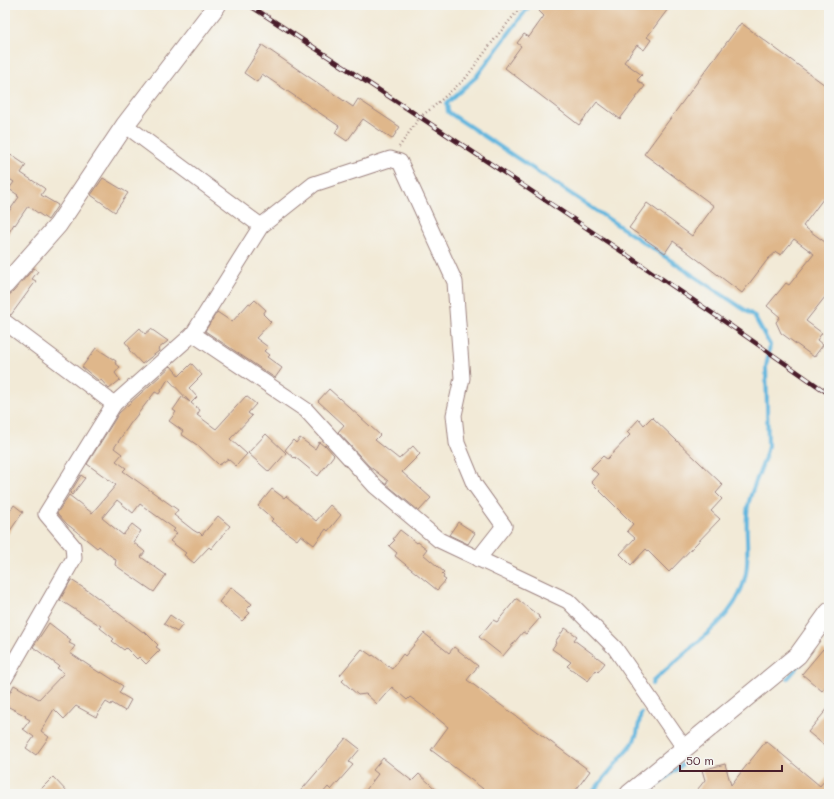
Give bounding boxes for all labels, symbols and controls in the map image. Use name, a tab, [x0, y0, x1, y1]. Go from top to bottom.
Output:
scale bar	[680, 747, 782, 773]
text: 50 m	[686, 752, 714, 768]

